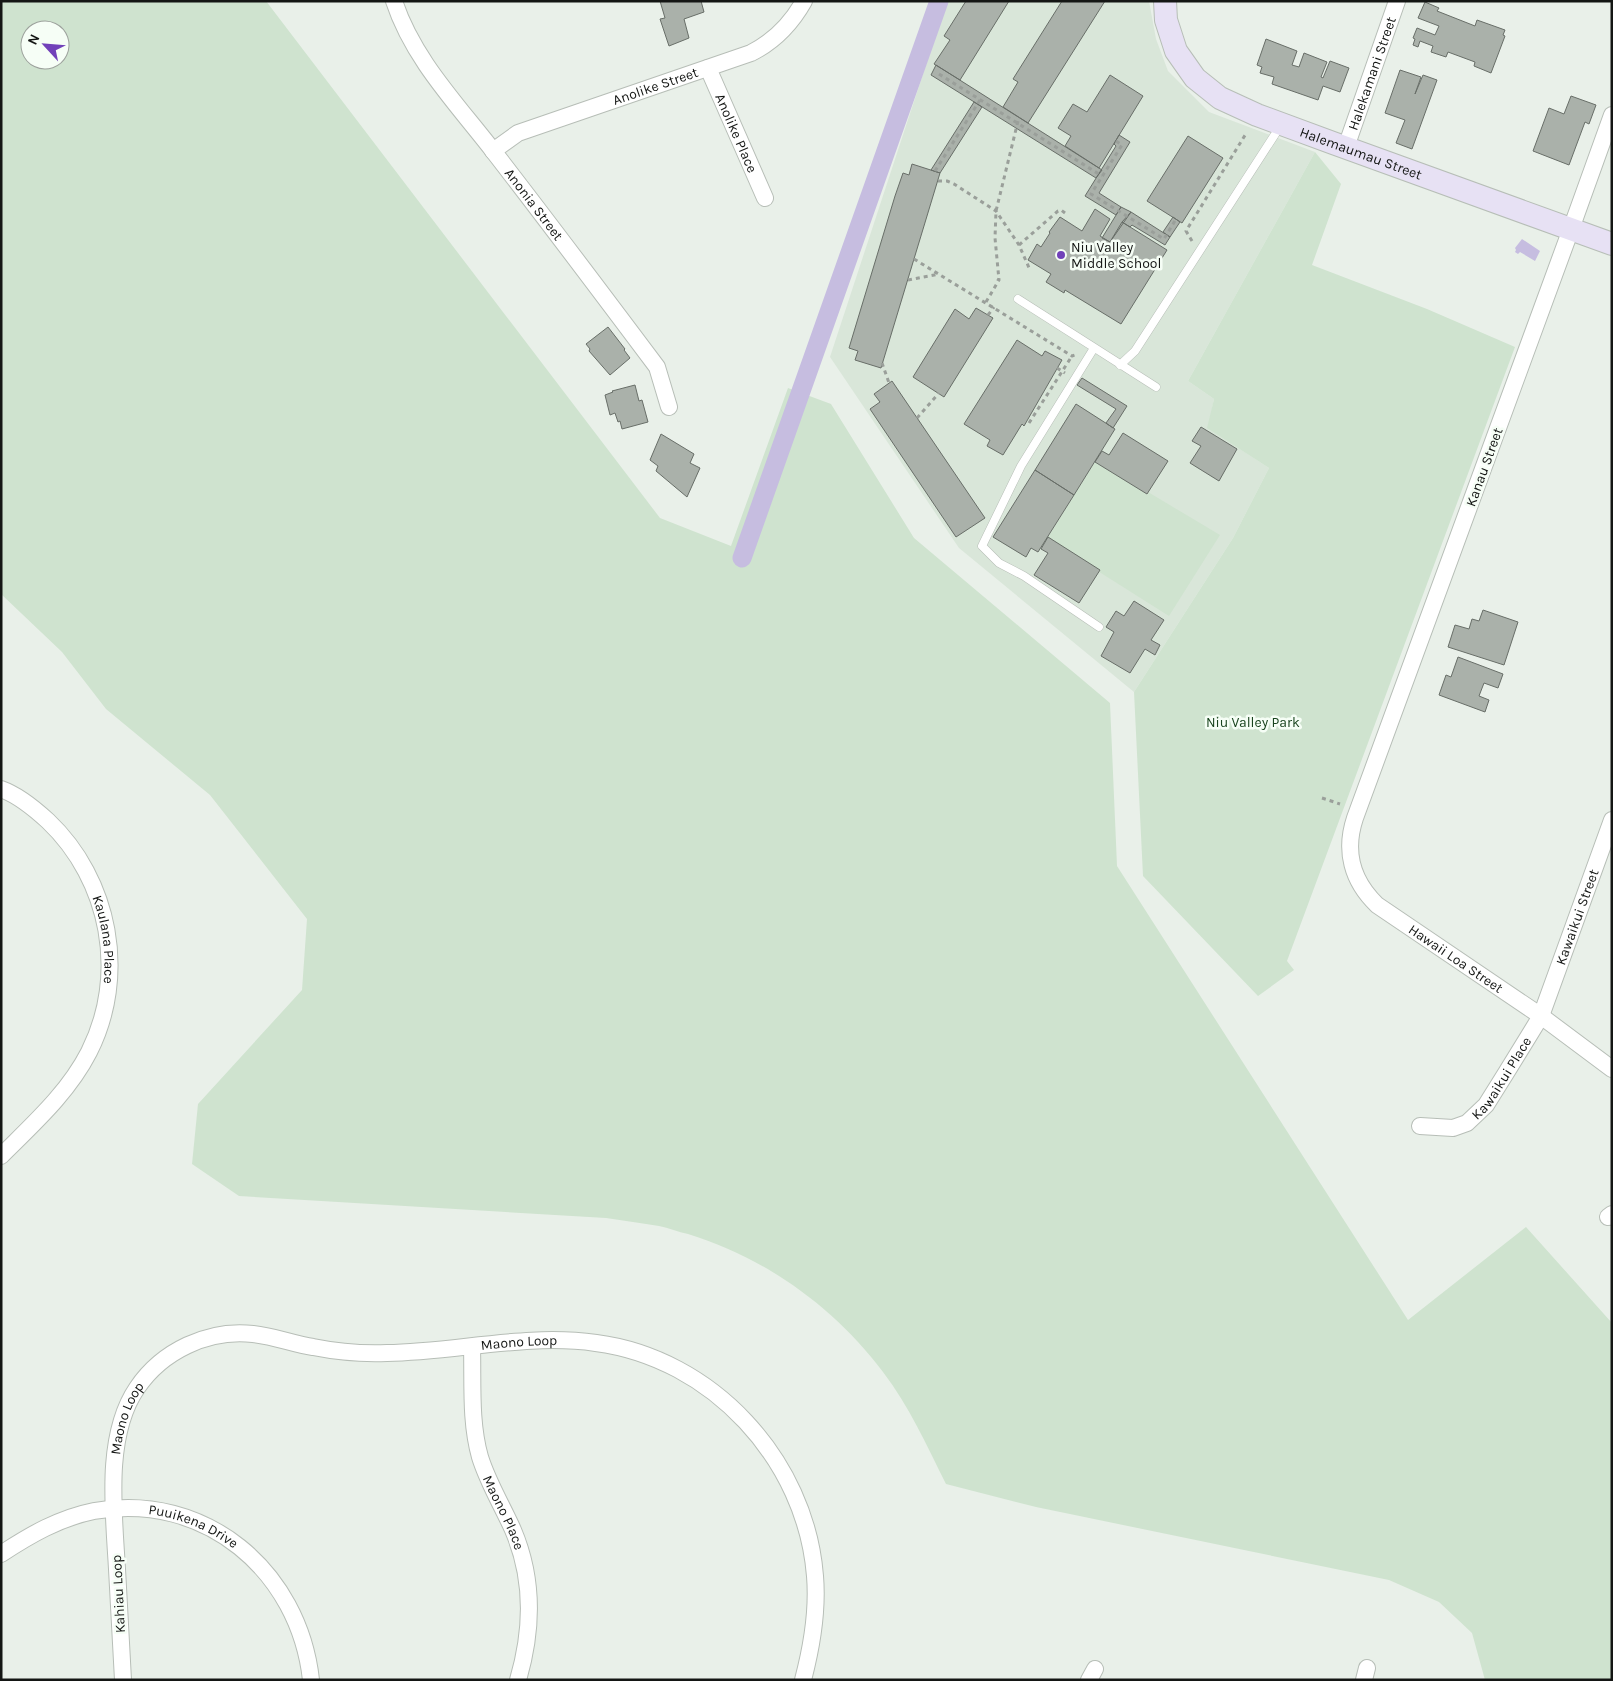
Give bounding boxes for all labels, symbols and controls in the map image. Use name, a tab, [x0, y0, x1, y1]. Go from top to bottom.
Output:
street label: Halekamani Street	[1345, 15, 1400, 133]
north arrow	[20, 20, 70, 70]
text: N	[24, 31, 44, 48]
street label: Anolike Street	[611, 64, 700, 109]
street label: Anolike Place	[711, 91, 761, 175]
street label: Halemaumau Street	[1297, 124, 1424, 183]
street label: Anonia Street	[501, 165, 567, 244]
place label: Niu Valley Middle School	[1071, 239, 1161, 272]
marker: Niu Valley Middle School	[1055, 249, 1067, 261]
street label: Kanau Street	[1462, 425, 1507, 509]
park label: Niu Valley Park	[1206, 714, 1300, 731]
street label: Kawaikui Street	[1552, 867, 1602, 967]
street label: Kaulana Place	[89, 893, 118, 984]
street label: Hawaii Loa Street	[1405, 921, 1506, 997]
street label: Kawaikui Place	[1468, 1034, 1535, 1123]
street label: Maono Loop	[480, 1332, 557, 1354]
street label: Maono Loop	[107, 1379, 148, 1456]
street label: Maono Place	[479, 1473, 528, 1552]
street label: Puuikena Drive	[147, 1501, 241, 1552]
street label: Kahiau Loop	[108, 1554, 129, 1634]

